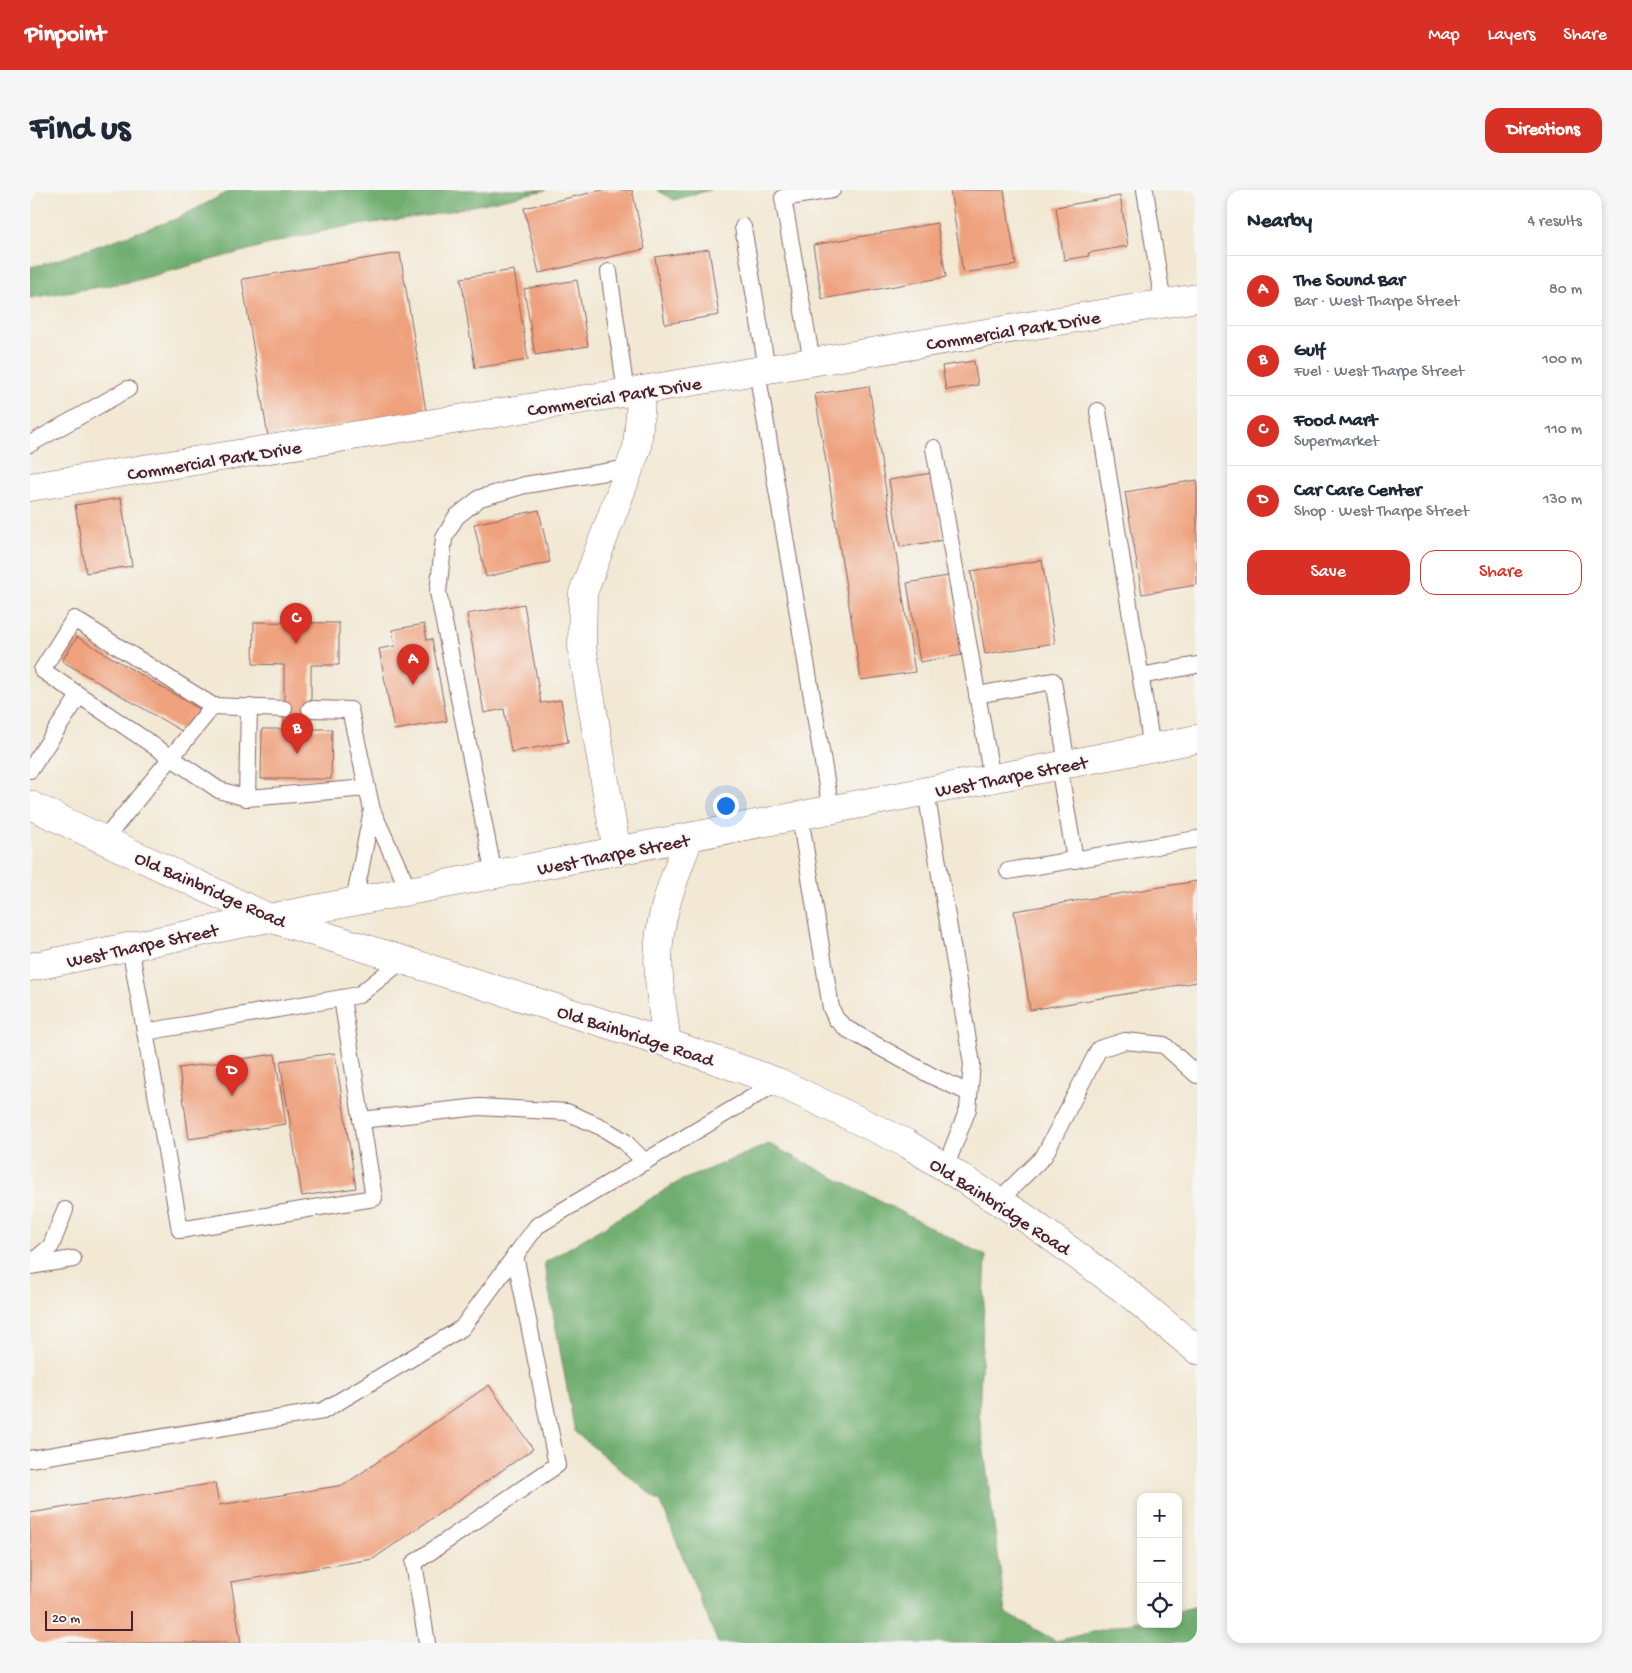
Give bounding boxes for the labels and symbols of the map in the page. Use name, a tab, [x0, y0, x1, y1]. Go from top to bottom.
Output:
street label: Commercial Park Drive	[925, 307, 1102, 358]
street label: Commercial Park Drive	[526, 373, 703, 424]
street label: Commercial Park Drive	[126, 437, 303, 488]
pin: C	[280, 603, 312, 644]
pin: A	[397, 644, 429, 685]
pin: B	[281, 713, 313, 754]
street label: West Tharpe Street	[934, 752, 1092, 804]
your location	[713, 793, 739, 819]
street label: West Tharpe Street	[536, 830, 694, 882]
street label: Old Bainbridge Road	[130, 847, 291, 936]
street label: West Tharpe Street	[65, 920, 223, 975]
street label: Old Bainbridge Road	[554, 1001, 718, 1074]
pin: D	[216, 1055, 248, 1096]
street label: Old Bainbridge Road	[924, 1154, 1075, 1263]
scale bar	[45, 1608, 132, 1631]

